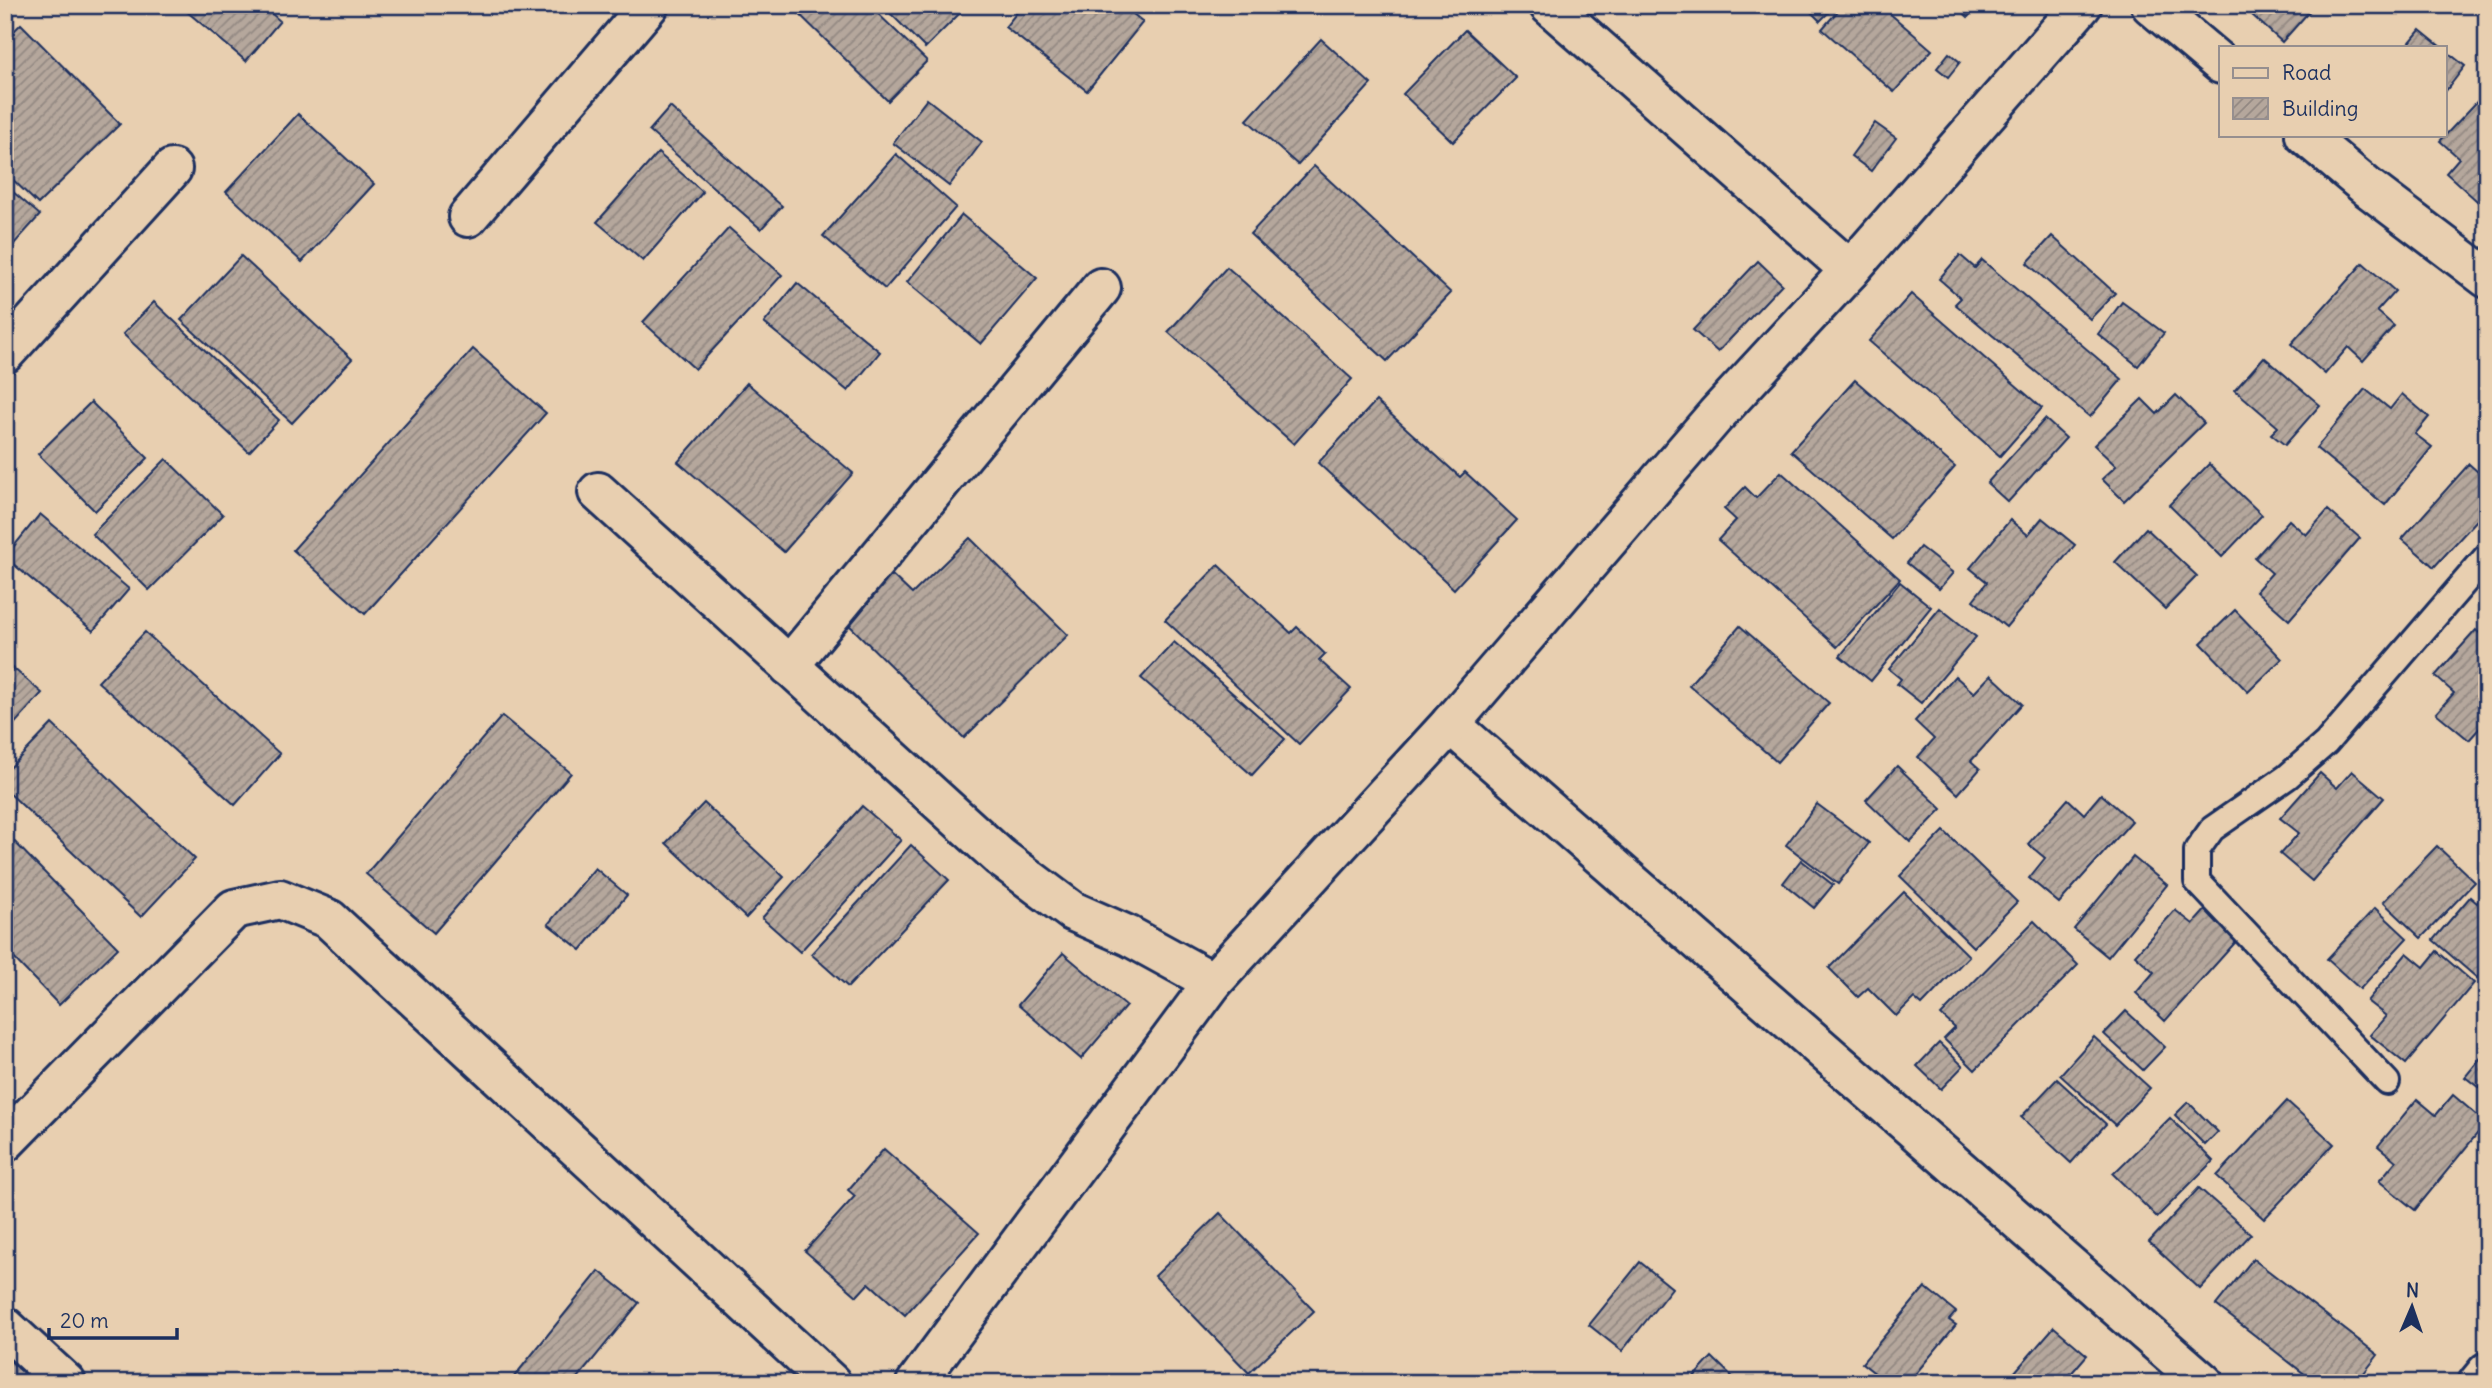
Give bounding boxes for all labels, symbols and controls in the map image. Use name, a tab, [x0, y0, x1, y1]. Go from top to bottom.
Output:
legend	[2219, 46, 2446, 136]
text: Road	[2282, 59, 2331, 86]
text: Building	[2282, 95, 2358, 122]
north arrow	[2376, 1272, 2446, 1342]
text: N	[2406, 1278, 2420, 1302]
scale bar	[49, 1297, 177, 1341]
text: 20 m	[60, 1307, 109, 1334]

